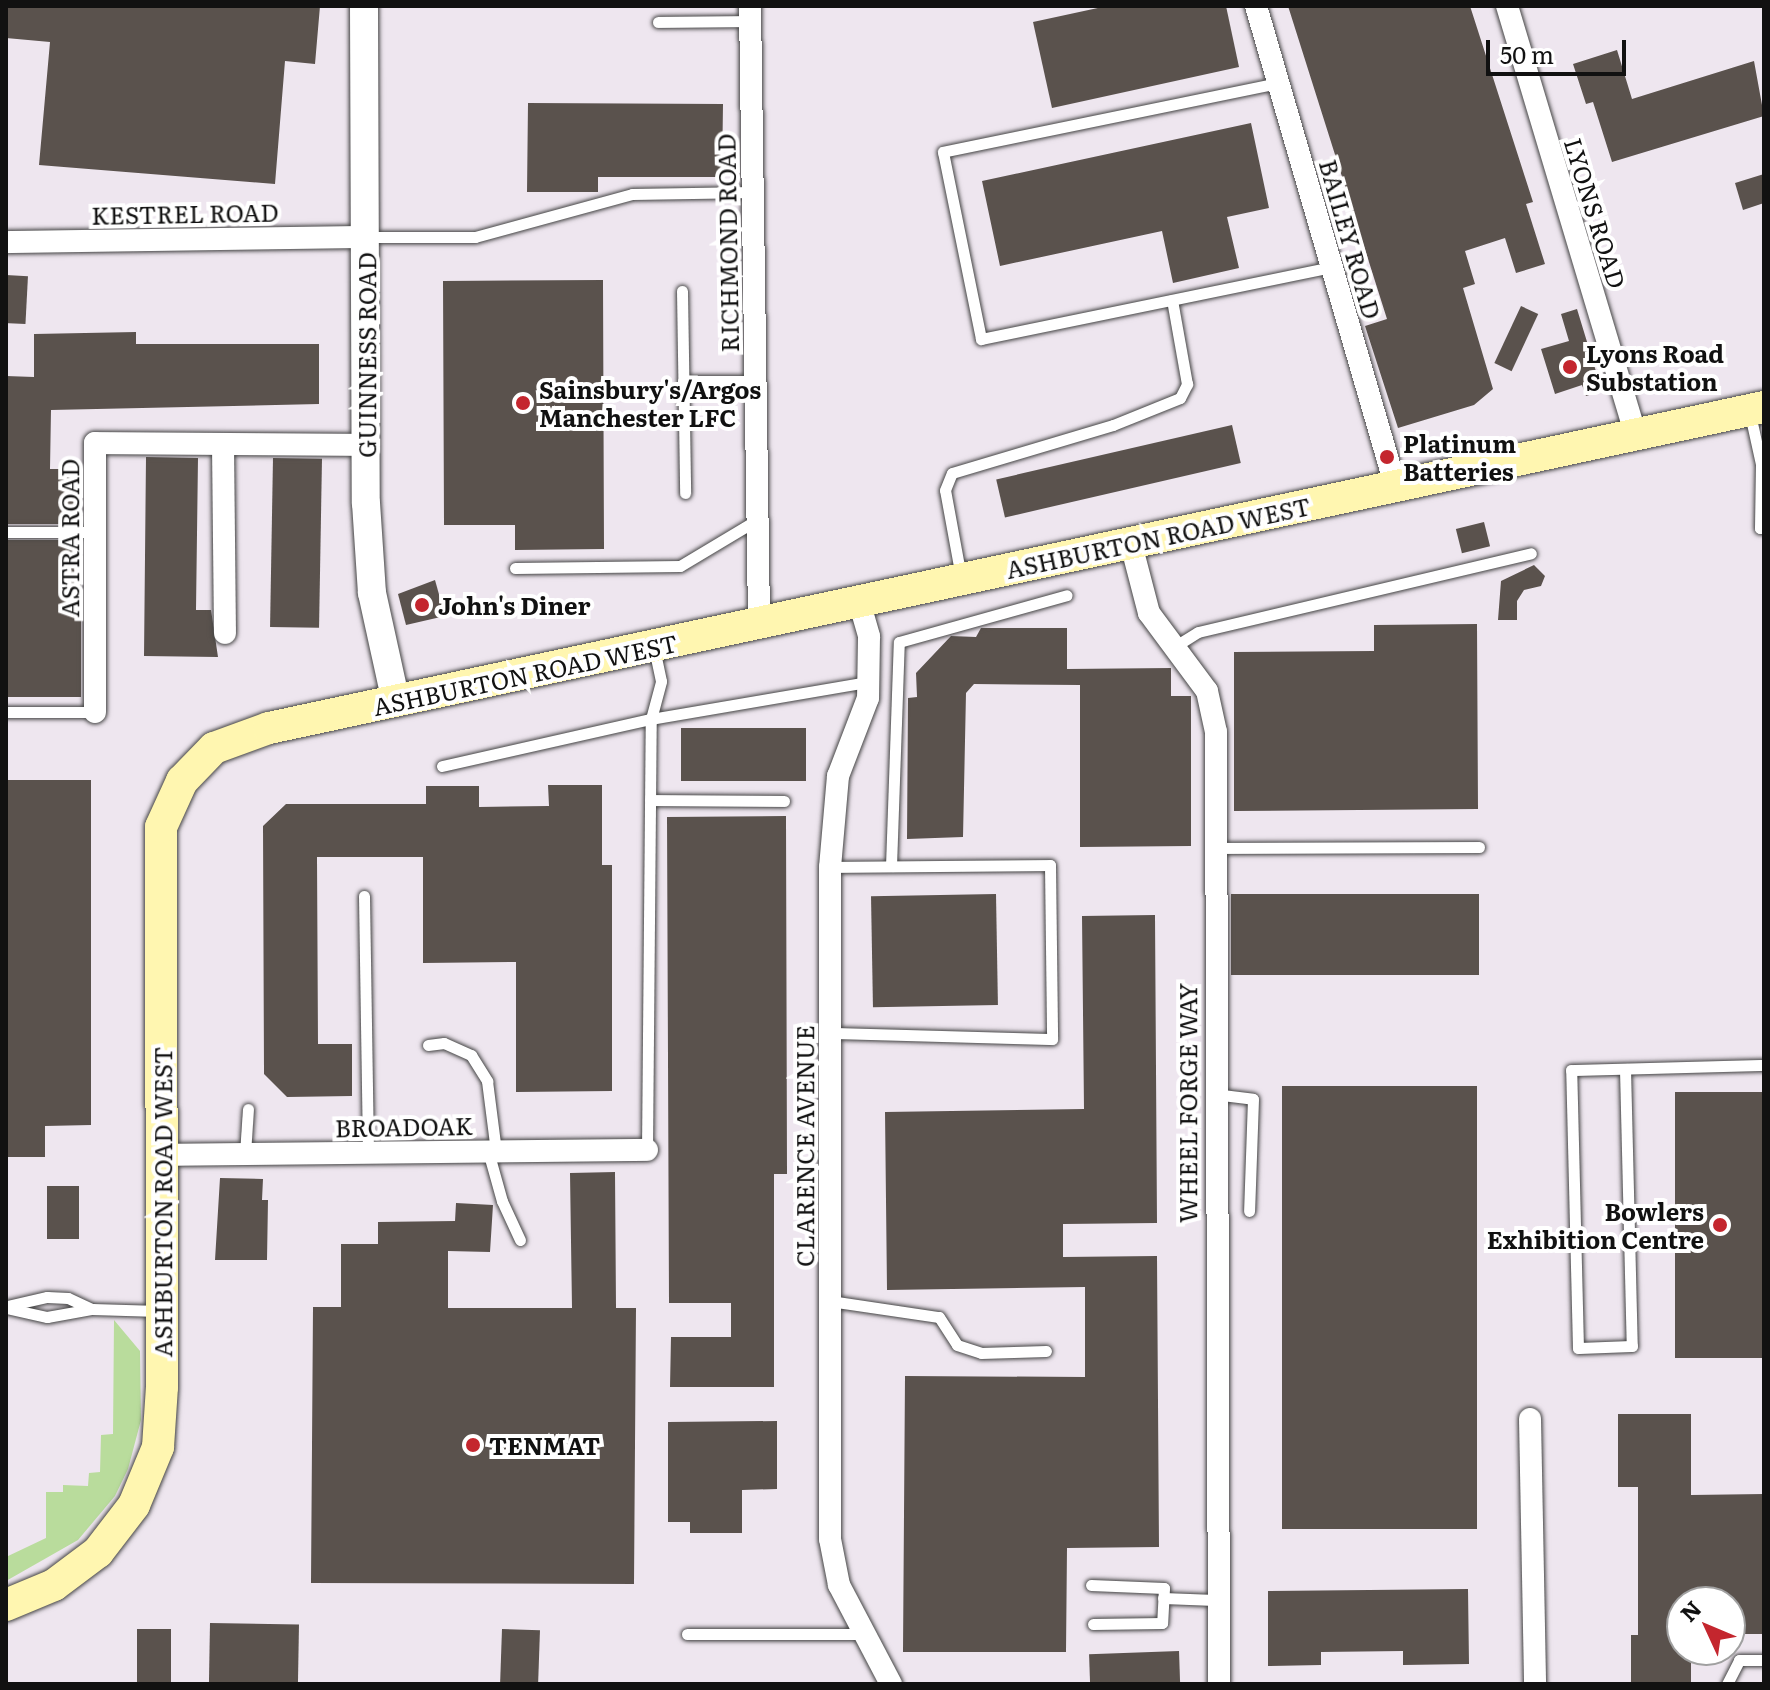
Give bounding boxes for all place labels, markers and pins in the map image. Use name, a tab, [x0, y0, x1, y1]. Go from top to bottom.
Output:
place label: Lyons Road Substation	[1586, 339, 1724, 395]
marker: Lyons Road Substation	[1561, 358, 1579, 376]
place label: Sainsbury's/Argos Manchester LFC	[539, 375, 761, 431]
marker: Sainsbury's/Argos Manchester LFC	[514, 394, 532, 412]
place label: Platinum Batteries	[1403, 429, 1516, 485]
marker: Platinum Batteries	[1378, 448, 1396, 466]
place label: John's Diner	[438, 591, 590, 619]
marker: John's Diner	[413, 596, 431, 614]
place label: Bowlers Exhibition Centre	[1487, 1197, 1704, 1253]
marker: Bowlers Exhibition Centre	[1711, 1216, 1729, 1234]
place label: TENMAT	[489, 1431, 600, 1459]
marker: TENMAT	[464, 1436, 482, 1454]

